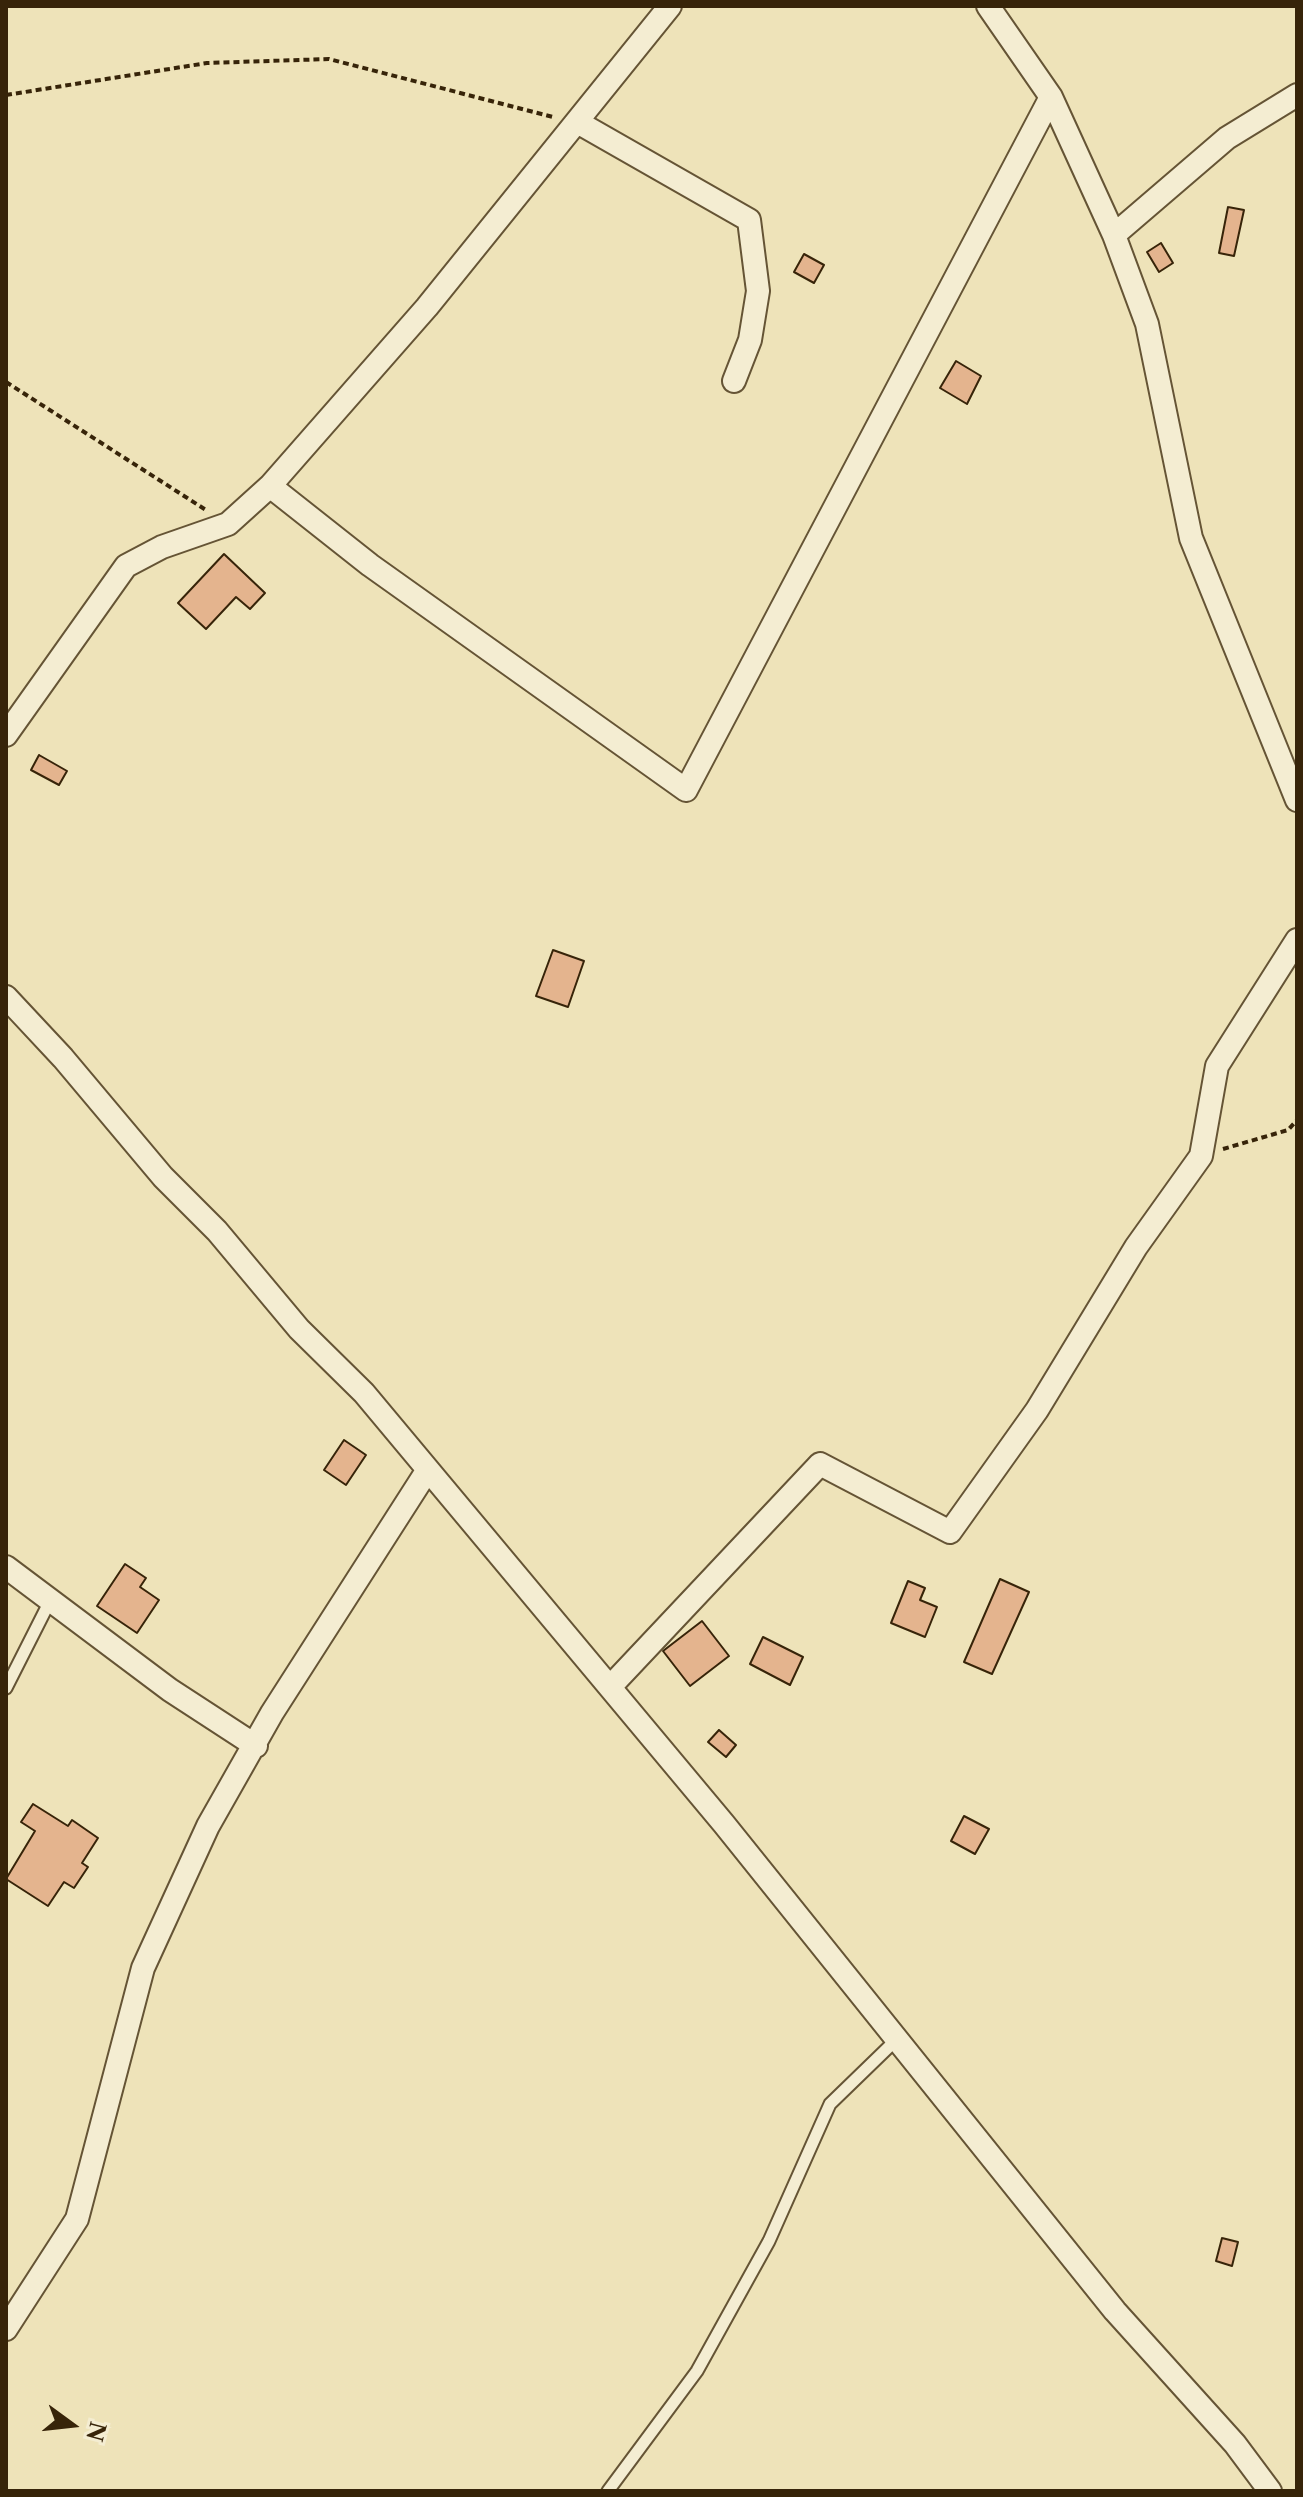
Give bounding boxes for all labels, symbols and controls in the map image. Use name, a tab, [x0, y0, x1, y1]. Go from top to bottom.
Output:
north arrow	[32, 2385, 112, 2465]
text: N	[80, 2419, 111, 2444]

